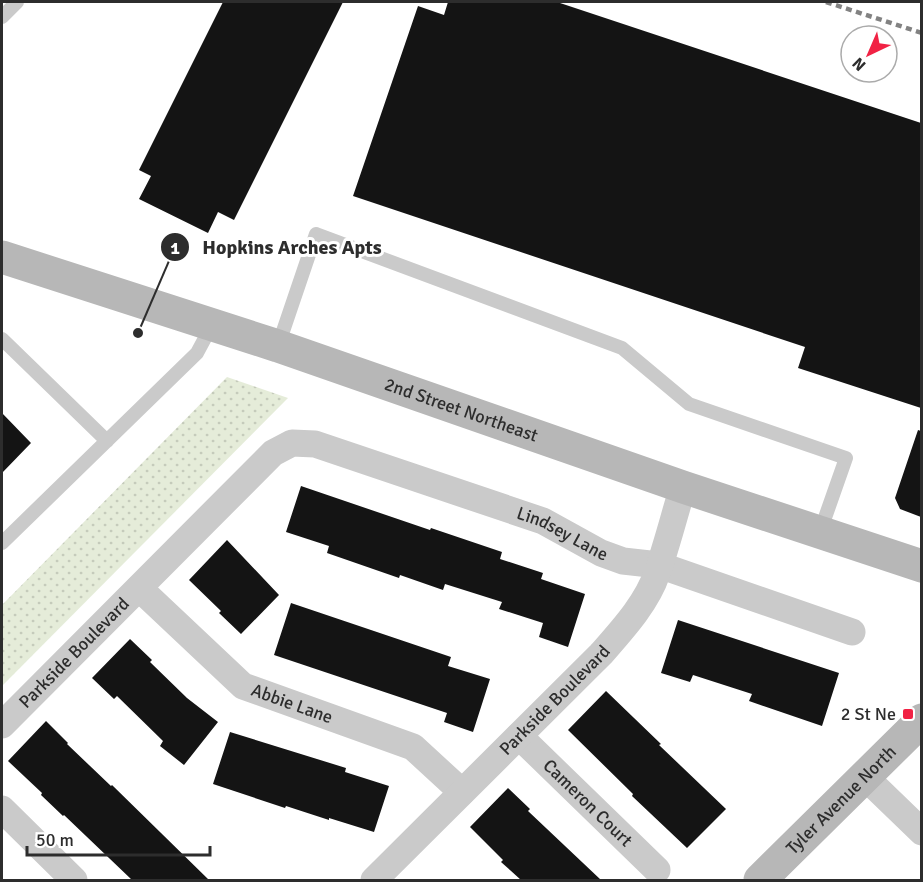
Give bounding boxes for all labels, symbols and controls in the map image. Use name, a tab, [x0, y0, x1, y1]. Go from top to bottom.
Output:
north arrow	[839, 24, 899, 84]
text: N	[848, 53, 870, 75]
callout: Hopkins Arches Apts	[160, 228, 394, 266]
text: Hopkins Arches Apts	[202, 235, 382, 260]
text: 1	[170, 237, 180, 259]
street label: 2nd Street Northeast	[382, 373, 541, 447]
street label: Lindsey Lane	[514, 502, 611, 566]
street label: Parkside Boulevard	[14, 593, 134, 713]
street label: Parkside Boulevard	[495, 641, 615, 760]
street label: Abbie Lane	[248, 679, 336, 728]
place label: 2 St Ne	[841, 703, 896, 725]
marker: 2 St Ne	[901, 707, 915, 721]
street label: Tyler Avenue North	[782, 741, 901, 859]
street label: Cameron Court	[539, 755, 637, 851]
scale bar	[27, 819, 210, 857]
text: 50 m	[36, 829, 74, 851]

